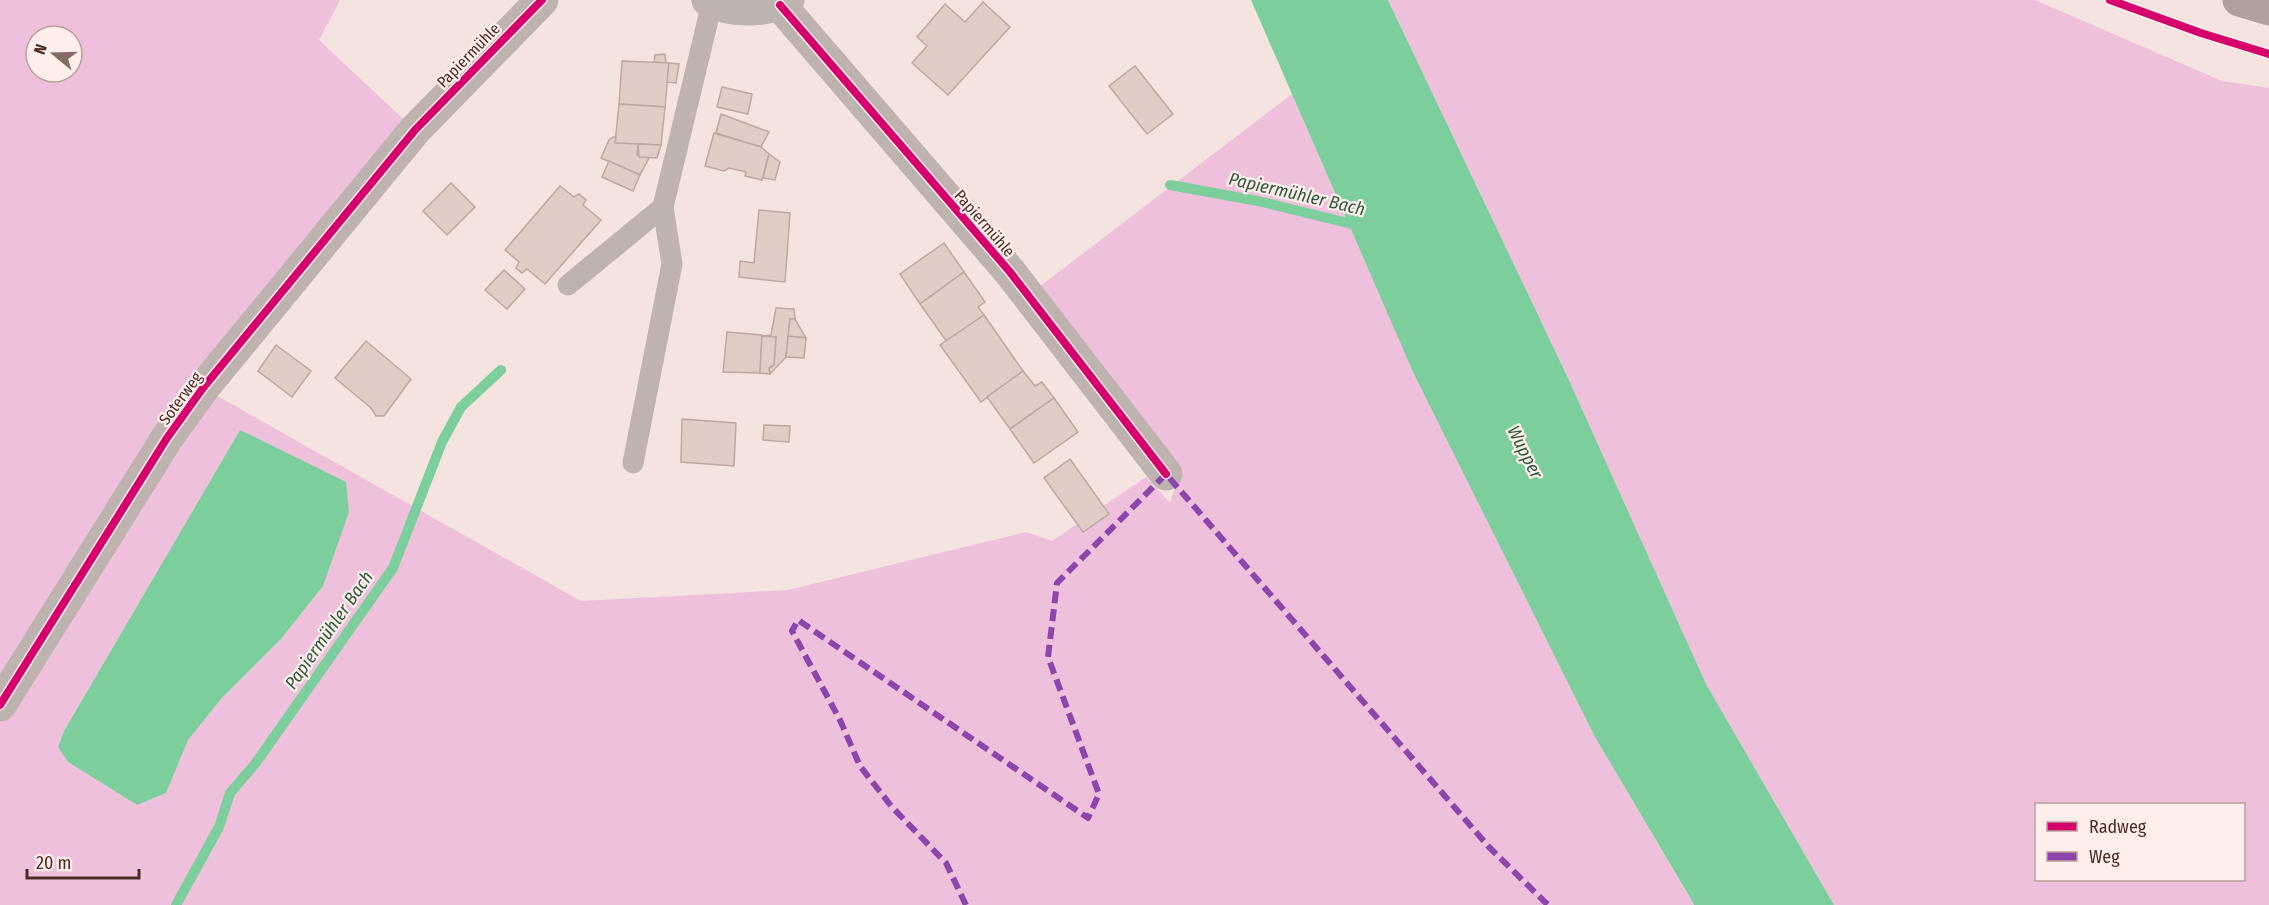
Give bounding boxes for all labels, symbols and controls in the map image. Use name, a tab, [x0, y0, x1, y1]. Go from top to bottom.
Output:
street label: Papiermühle	[433, 19, 504, 92]
north arrow	[24, 24, 84, 84]
text: N	[30, 42, 51, 57]
water label: Papiermühler Bach	[1227, 168, 1367, 220]
street label: Papiermühle	[950, 186, 1019, 261]
street label: Soterweg	[155, 368, 206, 428]
water label: Wupper	[1502, 422, 1548, 483]
water label: Papiermühler Bach	[280, 567, 378, 693]
legend	[2035, 803, 2245, 881]
text: Radweg	[2089, 816, 2147, 838]
scale bar	[27, 842, 140, 880]
text: Weg	[2089, 846, 2120, 868]
text: 20 m	[36, 852, 71, 874]

